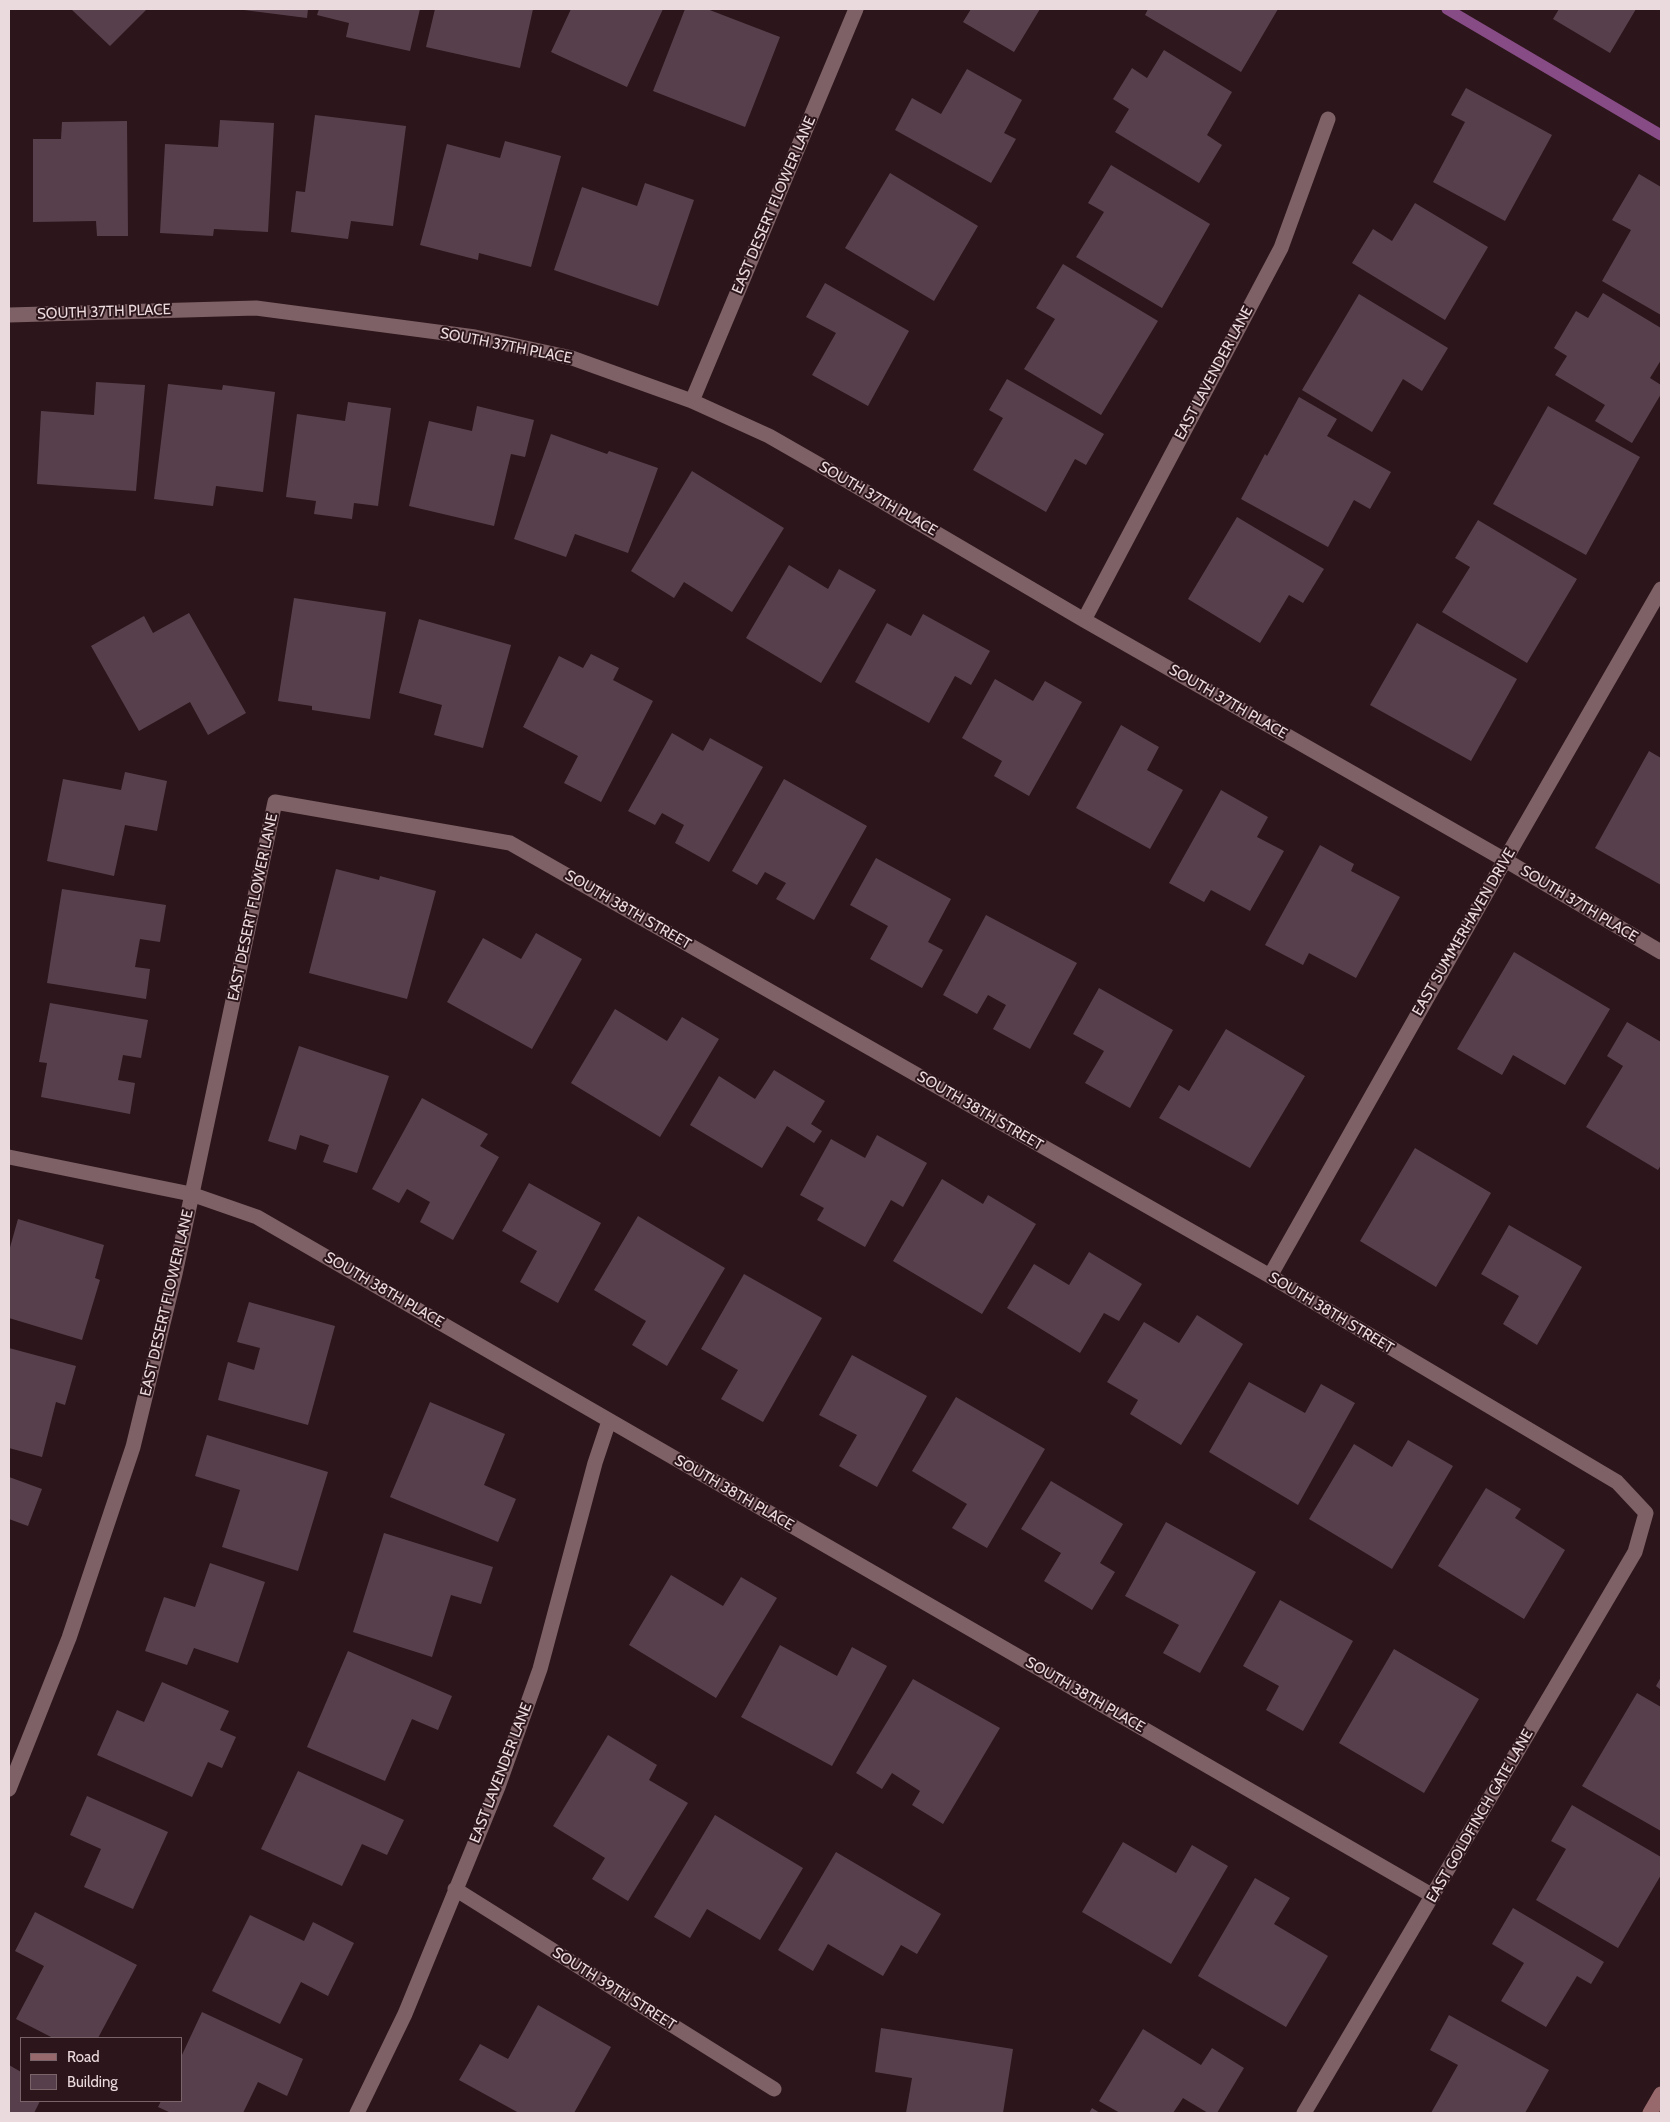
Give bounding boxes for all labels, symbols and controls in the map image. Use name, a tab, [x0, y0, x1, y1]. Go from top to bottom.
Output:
street label: EAST DESERT FLOWER LANE	[728, 114, 820, 296]
street label: SOUTH 37TH PLACE	[37, 301, 171, 323]
street label: EAST LAVENDER LANE	[1171, 303, 1257, 443]
street label: SOUTH 37TH PLACE	[439, 324, 573, 368]
street label: SOUTH 37TH PLACE	[816, 458, 940, 540]
street label: SOUTH 37TH PLACE	[1166, 661, 1290, 743]
street label: EAST DESERT FLOWER LANE	[224, 812, 282, 1002]
street label: EAST SUMMERHAVEN DRIVE	[1409, 845, 1519, 1019]
street label: SOUTH 37TH PLACE	[1517, 862, 1641, 946]
street label: SOUTH 38TH STREET	[562, 867, 694, 953]
street label: SOUTH 38TH STREET	[914, 1068, 1046, 1154]
street label: EAST DESERT FLOWER LANE	[137, 1208, 197, 1398]
street label: SOUTH 38TH PLACE	[321, 1248, 447, 1332]
street label: SOUTH 38TH STREET	[1265, 1269, 1397, 1357]
street label: SOUTH 38TH PLACE	[671, 1451, 797, 1535]
street label: SOUTH 38TH PLACE	[1022, 1653, 1148, 1737]
street label: EAST LAVENDER LANE	[466, 1700, 536, 1846]
street label: EAST GOLDFINCH GATE LANE	[1423, 1726, 1537, 1906]
street label: SOUTH 39TH STREET	[549, 1944, 679, 2034]
legend	[20, 2037, 182, 2102]
text: Road	[67, 2048, 100, 2066]
text: Building	[67, 2073, 118, 2091]

